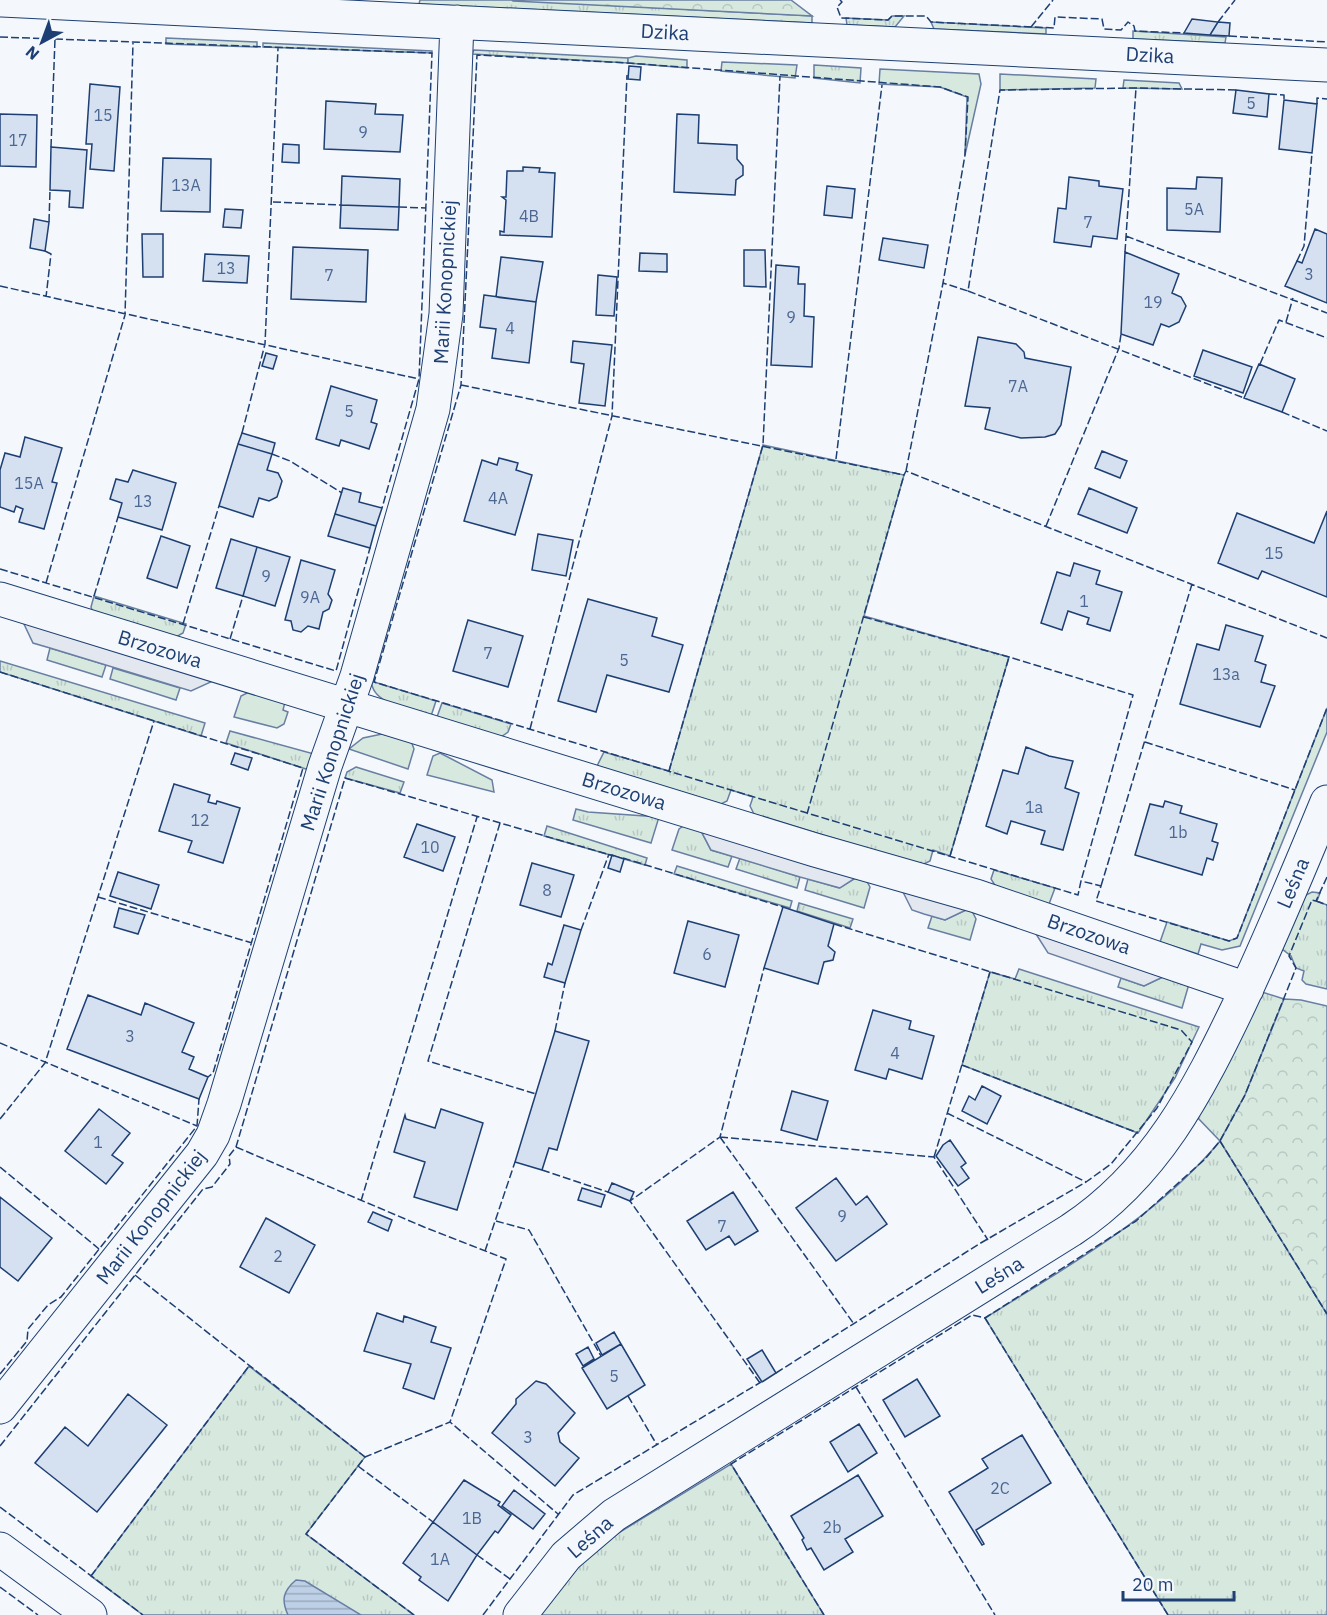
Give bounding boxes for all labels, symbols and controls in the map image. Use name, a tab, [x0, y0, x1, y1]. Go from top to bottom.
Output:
north arrow	[12, 12, 72, 72]
street label: Dzika	[640, 17, 690, 46]
street label: Dzika	[1125, 40, 1175, 69]
text: N	[21, 42, 43, 65]
house number: 5	[1246, 93, 1256, 113]
house number: 15	[93, 105, 113, 125]
house number: 9	[358, 122, 368, 142]
house number: 17	[8, 130, 28, 150]
house number: 13A	[171, 175, 201, 195]
street label: Marii Konopnickiej	[427, 199, 462, 365]
house number: 5A	[1184, 199, 1204, 219]
house number: 4B	[519, 206, 539, 226]
house number: 7	[1083, 212, 1093, 232]
house number: 13	[216, 258, 236, 278]
house number: 3	[1304, 264, 1314, 284]
house number: 7	[324, 265, 334, 285]
house number: 19	[1143, 292, 1163, 312]
house number: 9	[786, 307, 796, 327]
house number: 4	[505, 318, 515, 338]
house number: 7A	[1008, 376, 1028, 396]
house number: 5	[344, 401, 354, 421]
house number: 15A	[14, 473, 44, 493]
house number: 4A	[488, 488, 508, 508]
house number: 13	[133, 491, 153, 511]
house number: 15	[1264, 543, 1284, 563]
house number: 9	[261, 566, 271, 586]
house number: 9A	[300, 587, 320, 607]
house number: 1	[1079, 591, 1089, 611]
street label: Brzozowa	[115, 623, 206, 674]
house number: 7	[483, 643, 493, 663]
house number: 5	[619, 650, 629, 670]
house number: 13a	[1212, 664, 1240, 684]
street label: Marii Konopnickiej	[293, 669, 370, 834]
street label: Brzozowa	[579, 765, 670, 816]
house number: 1a	[1025, 797, 1044, 817]
house number: 12	[190, 810, 210, 830]
house number: 1b	[1169, 822, 1187, 842]
house number: 10	[420, 837, 440, 857]
street label: Leśna	[1270, 853, 1315, 912]
house number: 8	[542, 880, 552, 900]
street label: Brzozowa	[1044, 907, 1135, 960]
house number: 6	[702, 944, 712, 964]
house number: 3	[125, 1026, 135, 1046]
house number: 4	[890, 1043, 900, 1063]
house number: 1	[93, 1132, 103, 1152]
street label: Marii Konopnickiej	[89, 1144, 212, 1290]
house number: 9	[837, 1206, 847, 1226]
house number: 7	[717, 1216, 727, 1236]
house number: 2	[273, 1246, 283, 1266]
street label: Leśna	[969, 1249, 1028, 1300]
house number: 5	[609, 1366, 619, 1386]
house number: 3	[523, 1427, 533, 1447]
house number: 2C	[990, 1478, 1010, 1498]
house number: 1B	[462, 1508, 482, 1528]
street label: Leśna	[561, 1509, 619, 1564]
house number: 2b	[823, 1517, 841, 1537]
house number: 1A	[430, 1549, 450, 1569]
scale bar	[1123, 1564, 1234, 1602]
text: 20 m	[1132, 1573, 1174, 1596]

